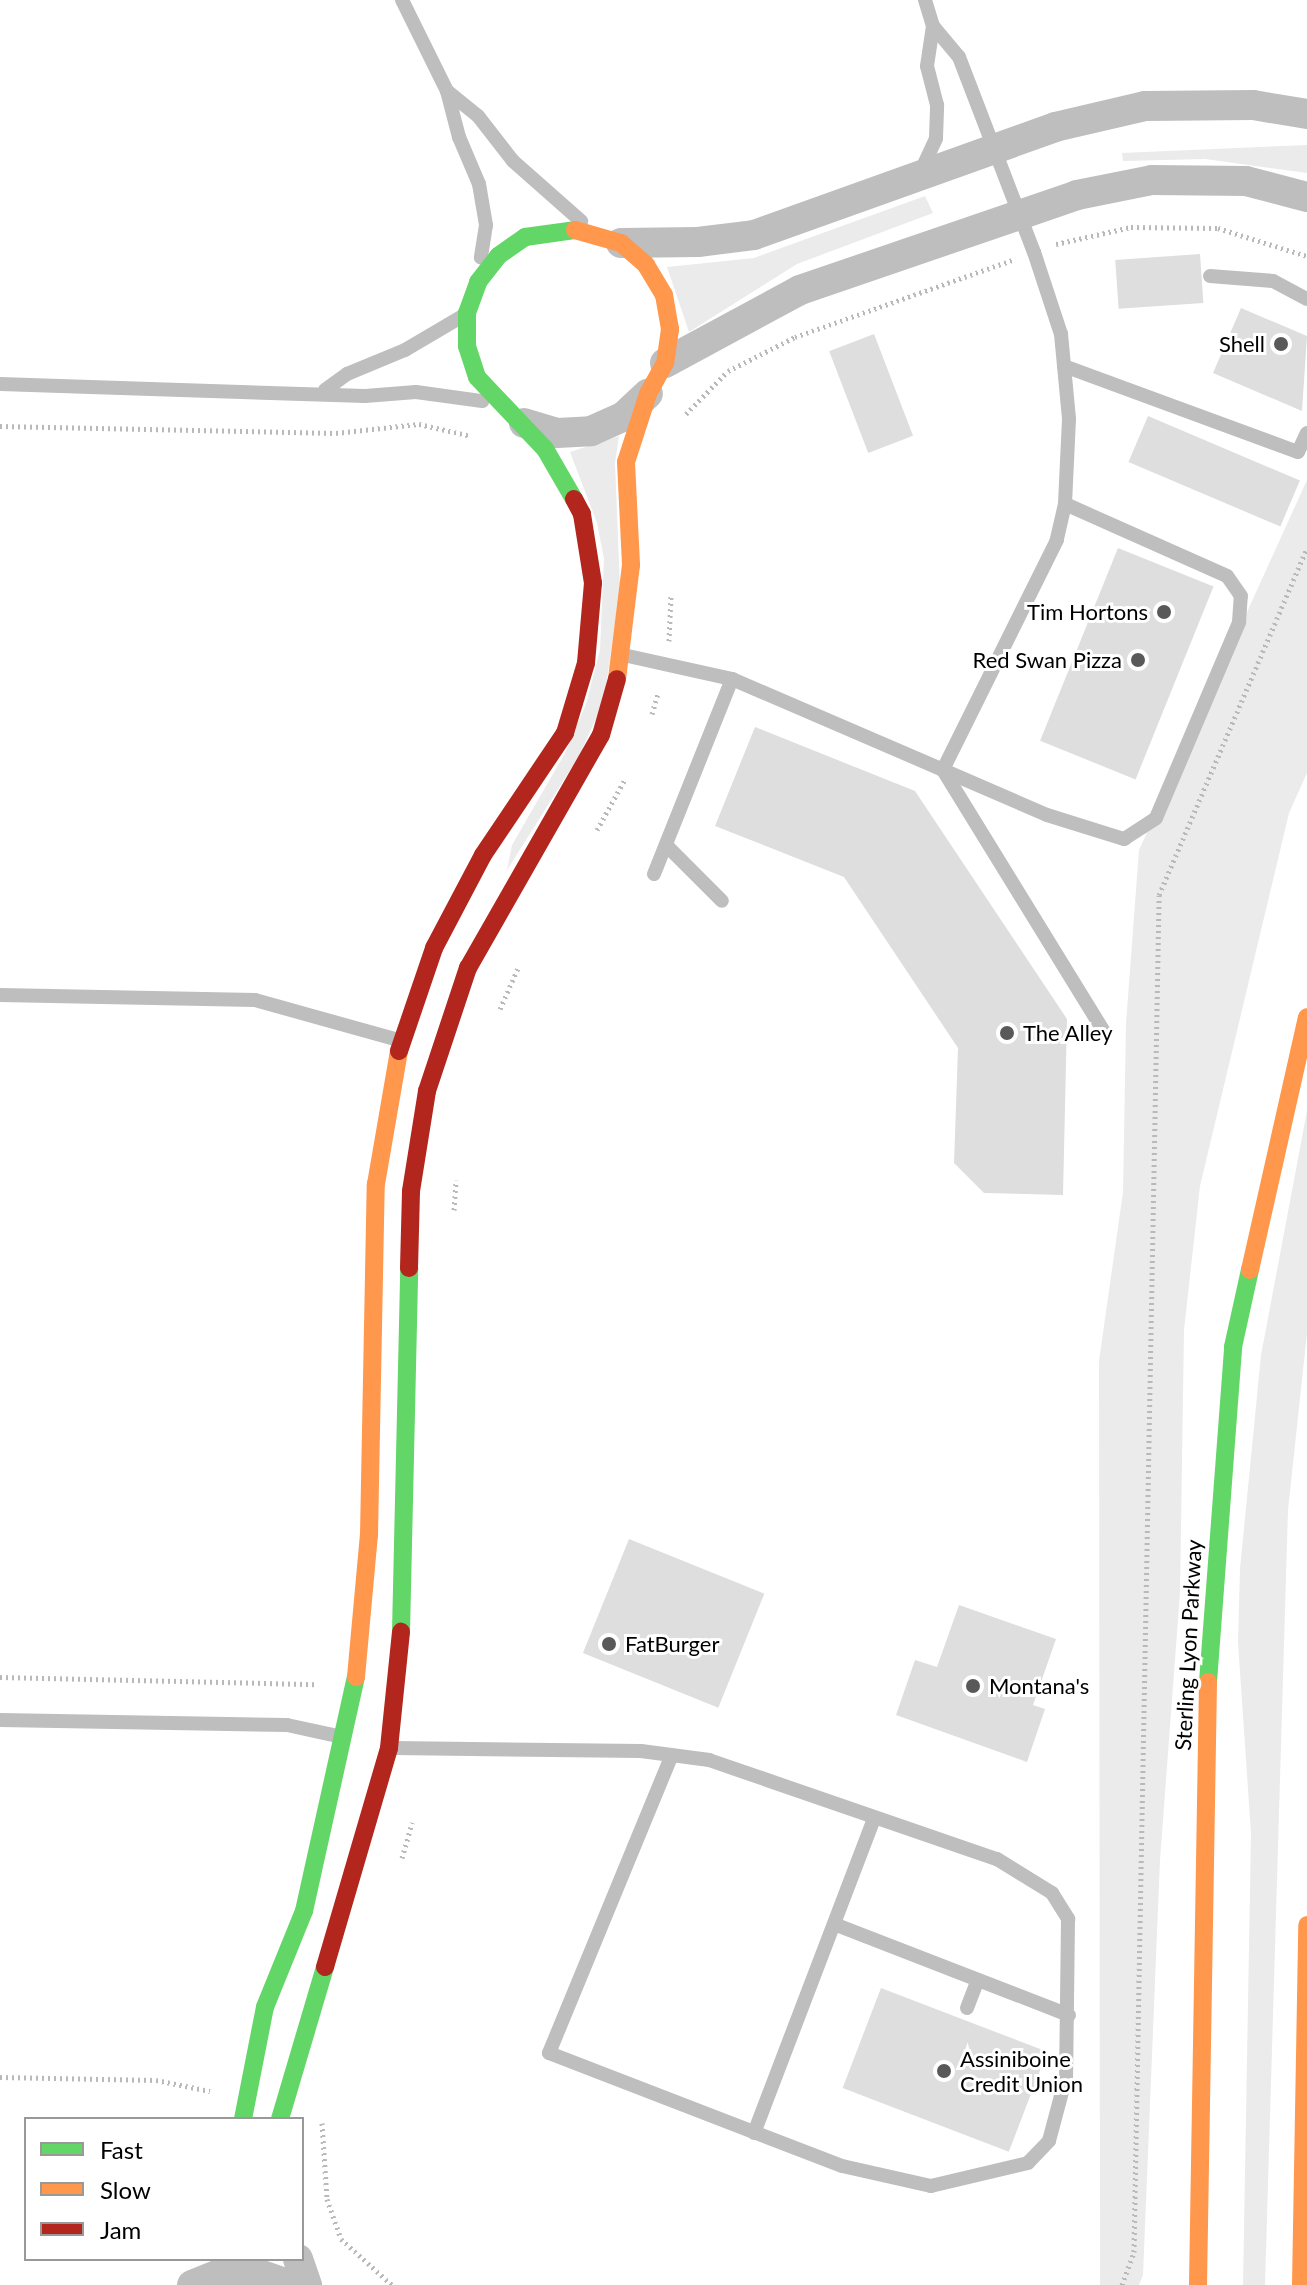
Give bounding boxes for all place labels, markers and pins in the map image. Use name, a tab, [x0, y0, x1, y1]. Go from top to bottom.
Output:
place label: Shell	[1219, 331, 1265, 357]
marker: Shell	[1272, 335, 1290, 353]
place label: Tim Hortons	[1027, 599, 1148, 625]
marker: Tim Hortons	[1155, 603, 1173, 621]
place label: Red Swan Pizza	[973, 647, 1122, 673]
marker: Red Swan Pizza	[1129, 651, 1147, 669]
place label: The Alley	[1023, 1020, 1113, 1046]
marker: The Alley	[998, 1024, 1016, 1042]
place label: FatBurger	[625, 1631, 719, 1657]
marker: FatBurger	[600, 1635, 618, 1653]
place label: Montana's	[989, 1673, 1089, 1699]
marker: Montana's	[964, 1677, 982, 1695]
place label: Assiniboine Credit Union	[960, 2045, 1083, 2096]
marker: Assiniboine Credit Union	[935, 2062, 953, 2080]

